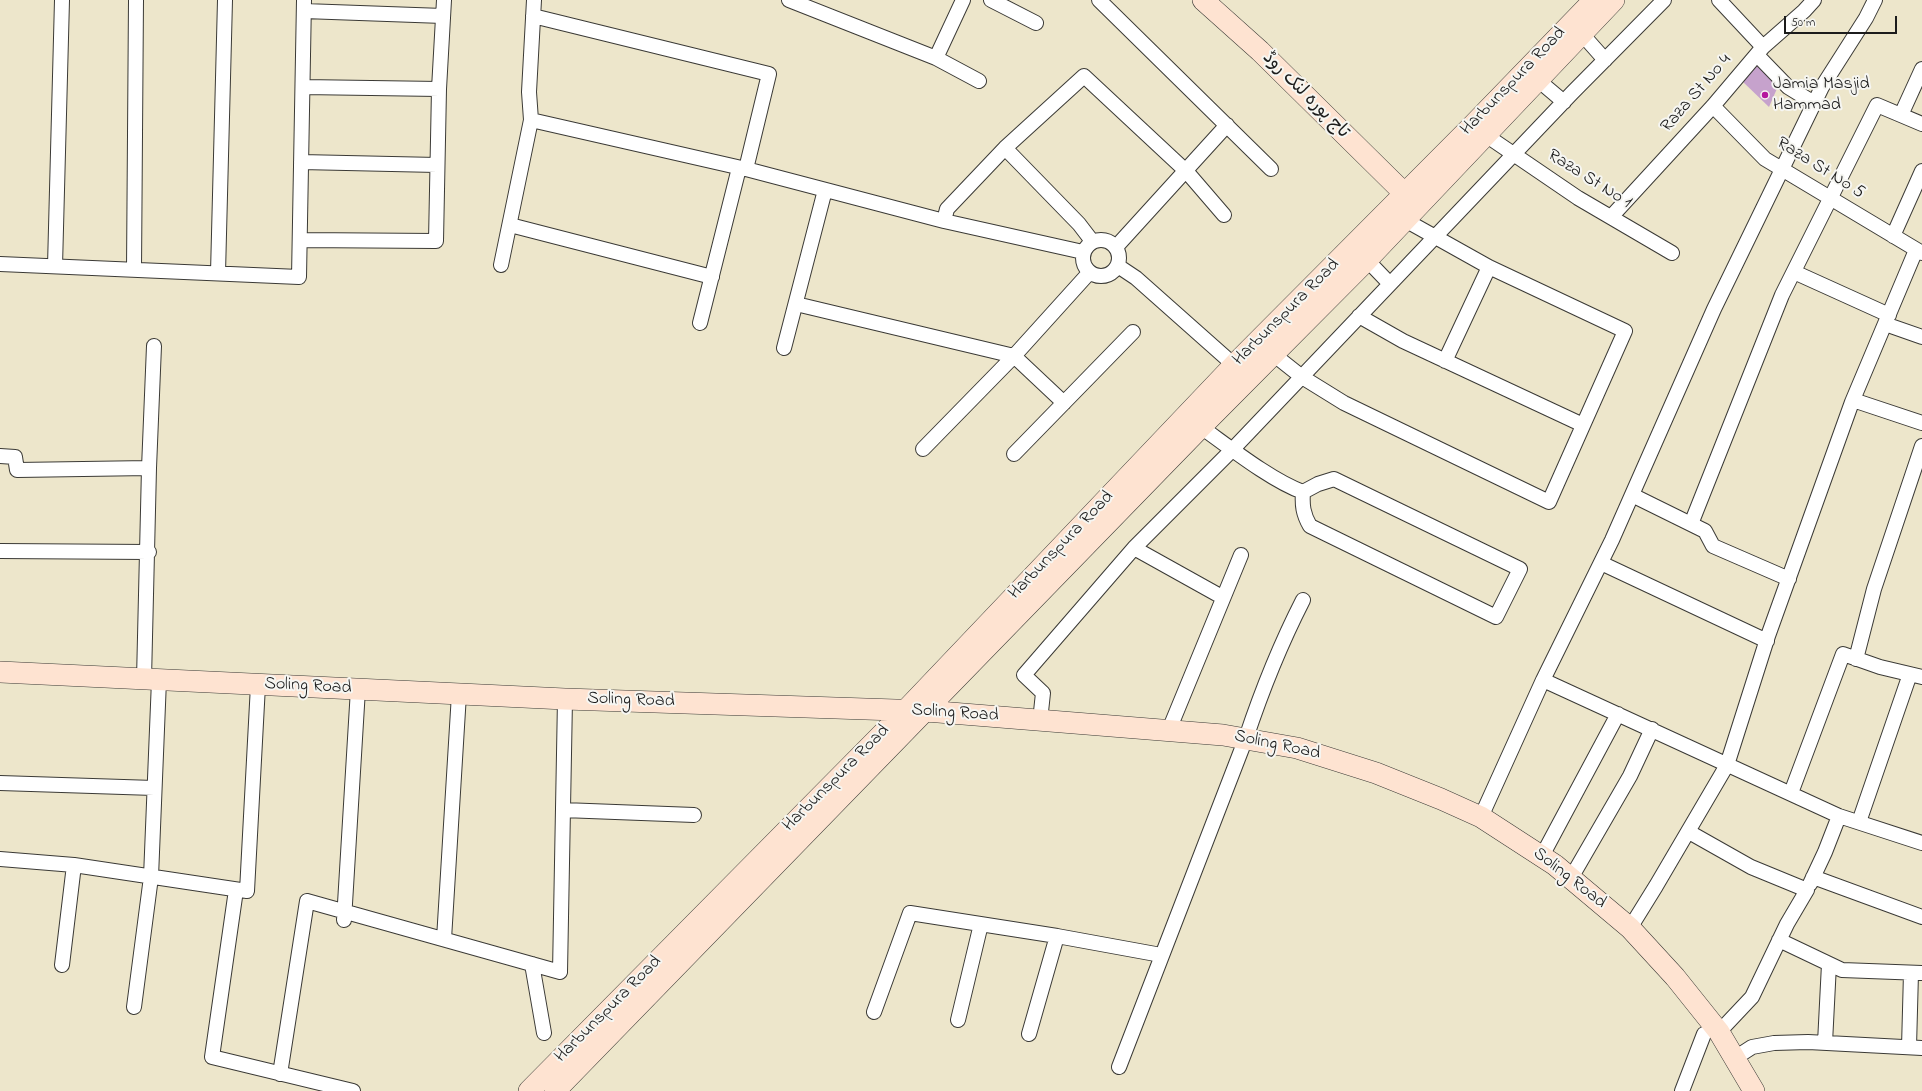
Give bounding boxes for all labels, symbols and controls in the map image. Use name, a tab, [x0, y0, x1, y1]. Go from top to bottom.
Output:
scale bar	[1786, 8, 1899, 34]
text: 50 m	[1791, 14, 1815, 32]
street label: Harbunspura Road	[1457, 23, 1571, 141]
street label: تاج پورہ لنک روڈ	[1257, 48, 1353, 144]
street label: Raza St No 4	[1657, 50, 1737, 138]
place label: Jamia Masjid Hammad	[1773, 74, 1870, 116]
marker: Jamia Masjid Hammad	[1760, 90, 1770, 100]
street label: Raza St No 5	[1772, 133, 1868, 205]
street label: Raza St No 1	[1543, 146, 1635, 214]
street label: Harbunspura Road	[1229, 255, 1345, 371]
street label: Harbunspura Road	[1005, 487, 1119, 605]
street label: Soling Road	[264, 674, 352, 700]
street label: Soling Road	[587, 689, 675, 713]
street label: Soling Road	[911, 700, 999, 728]
street label: Harbunspura Road	[779, 721, 895, 837]
street label: Soling Road	[1232, 726, 1322, 766]
street label: Soling Road	[1528, 844, 1610, 914]
street label: Harbunspura Road	[551, 952, 667, 1068]

